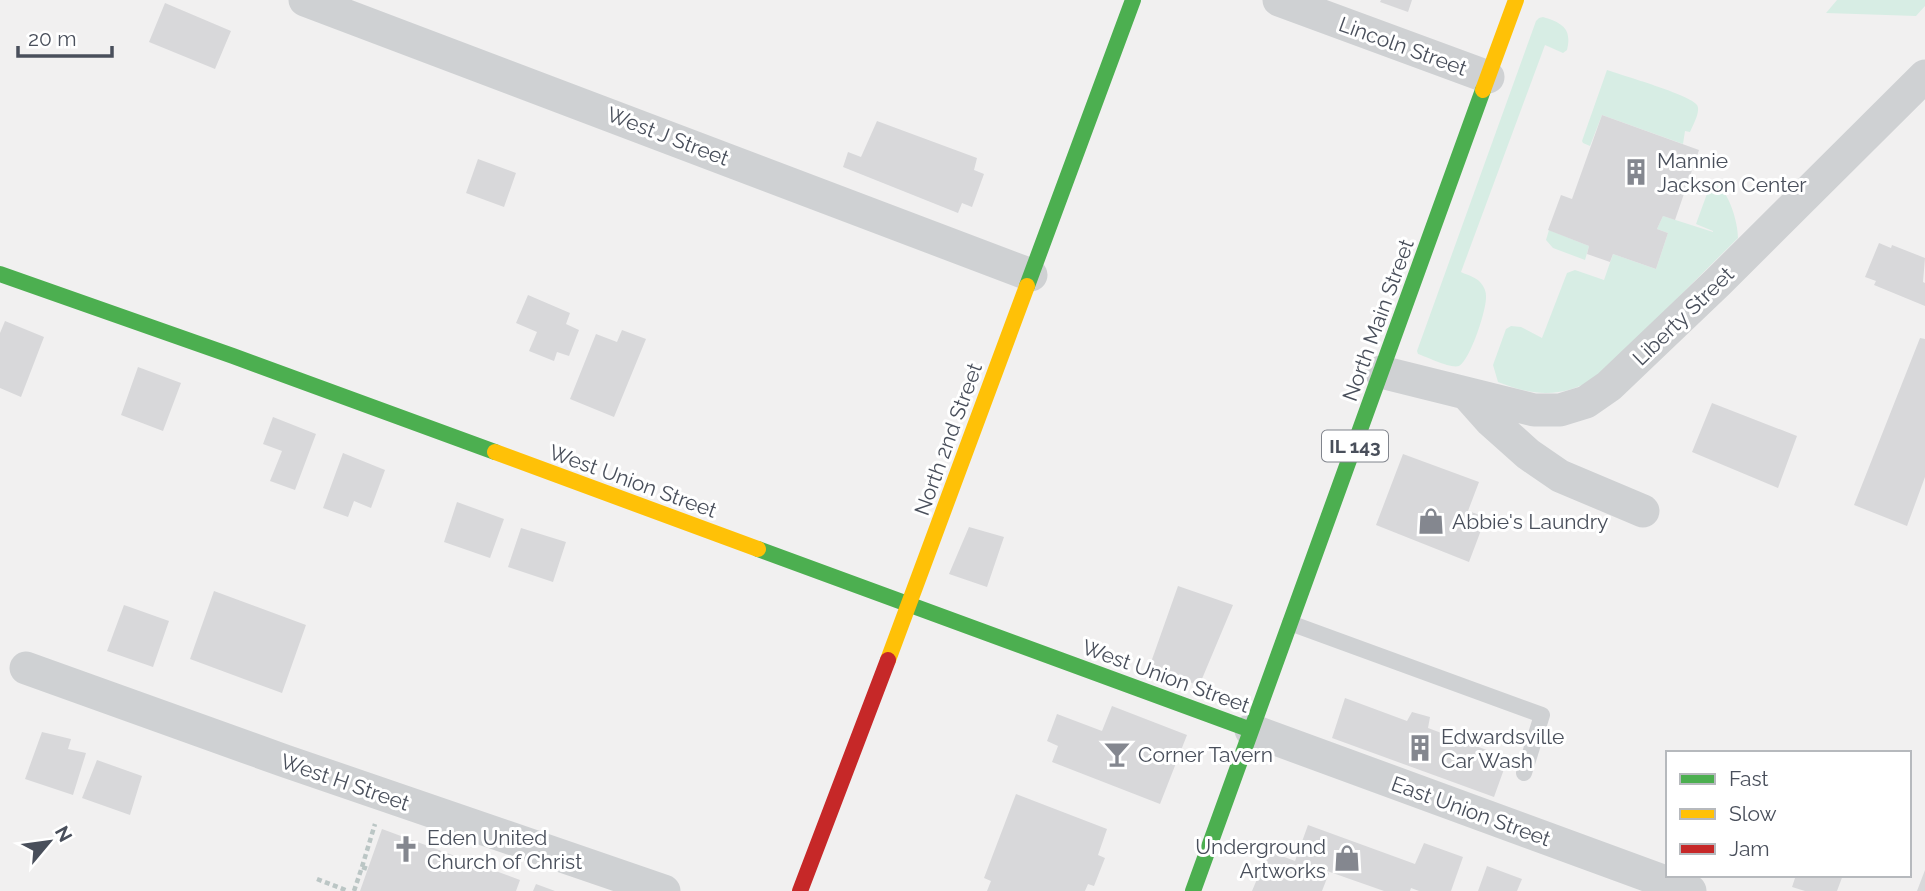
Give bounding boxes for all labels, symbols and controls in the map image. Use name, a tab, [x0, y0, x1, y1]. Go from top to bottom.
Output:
street label: Lincoln Street	[1336, 11, 1470, 81]
scale bar	[18, 14, 112, 58]
text: 20 m	[28, 26, 76, 51]
street label: West J Street	[604, 101, 732, 171]
place label: Mannie Jackson Center	[1657, 148, 1807, 197]
building icon: Mannie Jackson Center	[1621, 157, 1651, 187]
street label: North Main Street	[1337, 236, 1419, 404]
street label: Liberty Street	[1627, 262, 1739, 370]
street label: North 2nd Street	[909, 359, 987, 519]
road number: IL 143	[1322, 430, 1388, 462]
street label: West Union Street	[546, 439, 720, 523]
shop icon: Abbie's Laundry	[1416, 506, 1446, 536]
place label: Abbie's Laundry	[1452, 509, 1608, 534]
street label: West Union Street	[1079, 634, 1253, 718]
place label: Edwardsville Car Wash	[1441, 724, 1564, 773]
building icon: Edwardsville Car Wash	[1405, 733, 1435, 763]
bar icon: Corner Tavern	[1102, 739, 1132, 769]
place label: Corner Tavern	[1138, 742, 1273, 767]
street label: West H Street	[277, 748, 413, 816]
legend	[1666, 751, 1911, 877]
text: Fast	[1729, 766, 1769, 791]
street label: East Union Street	[1388, 771, 1554, 851]
text: Slow	[1729, 801, 1777, 826]
north arrow	[14, 807, 84, 877]
text: N	[51, 822, 77, 845]
place label: Eden United Church of Christ	[427, 825, 582, 874]
church icon: Eden United Church of Christ	[391, 834, 421, 864]
place label: Underground Artworks	[1195, 834, 1326, 883]
text: Jam	[1729, 836, 1770, 861]
shop icon: Underground Artworks	[1332, 843, 1362, 873]

